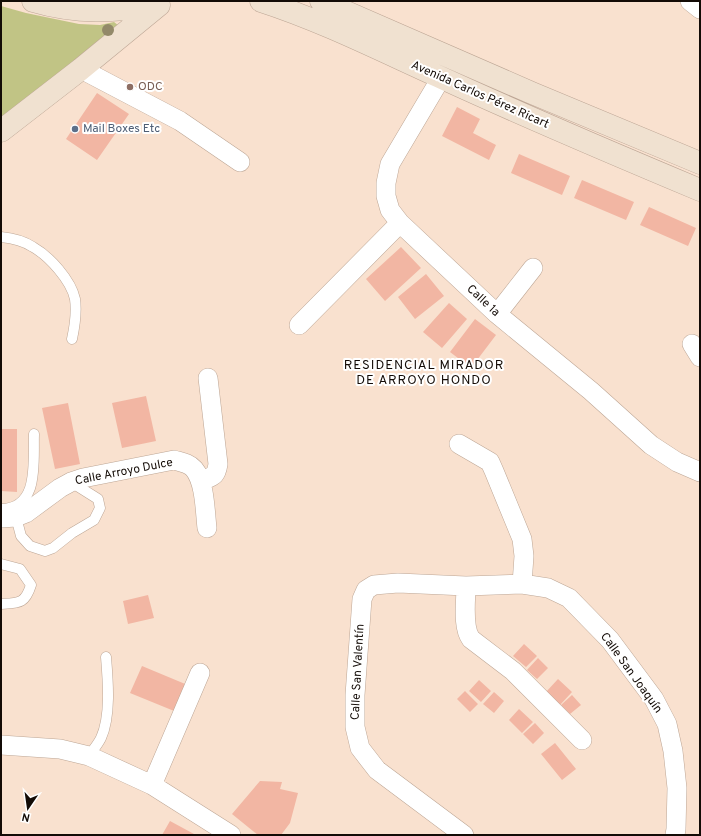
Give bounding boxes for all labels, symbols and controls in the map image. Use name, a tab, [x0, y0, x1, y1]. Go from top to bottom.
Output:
street label: Avenida Carlos Pérez Ricart	[409, 57, 551, 133]
place label: ODC	[138, 79, 163, 95]
marker: ODC	[125, 82, 135, 92]
place label: Mail Boxes Etc	[83, 121, 160, 137]
marker: Mail Boxes Etc	[70, 124, 80, 134]
street label: Calle 1a	[463, 281, 503, 321]
district label: RESIDENCIAL MIRADOR DE ARROYO HONDO	[344, 358, 504, 389]
street label: Calle Arroyo Dulce	[74, 455, 174, 489]
street label: Calle San Valentín	[347, 623, 369, 721]
street label: Calle San Joaquín	[596, 629, 666, 717]
north arrow	[8, 788, 48, 828]
text: N	[21, 809, 31, 824]

